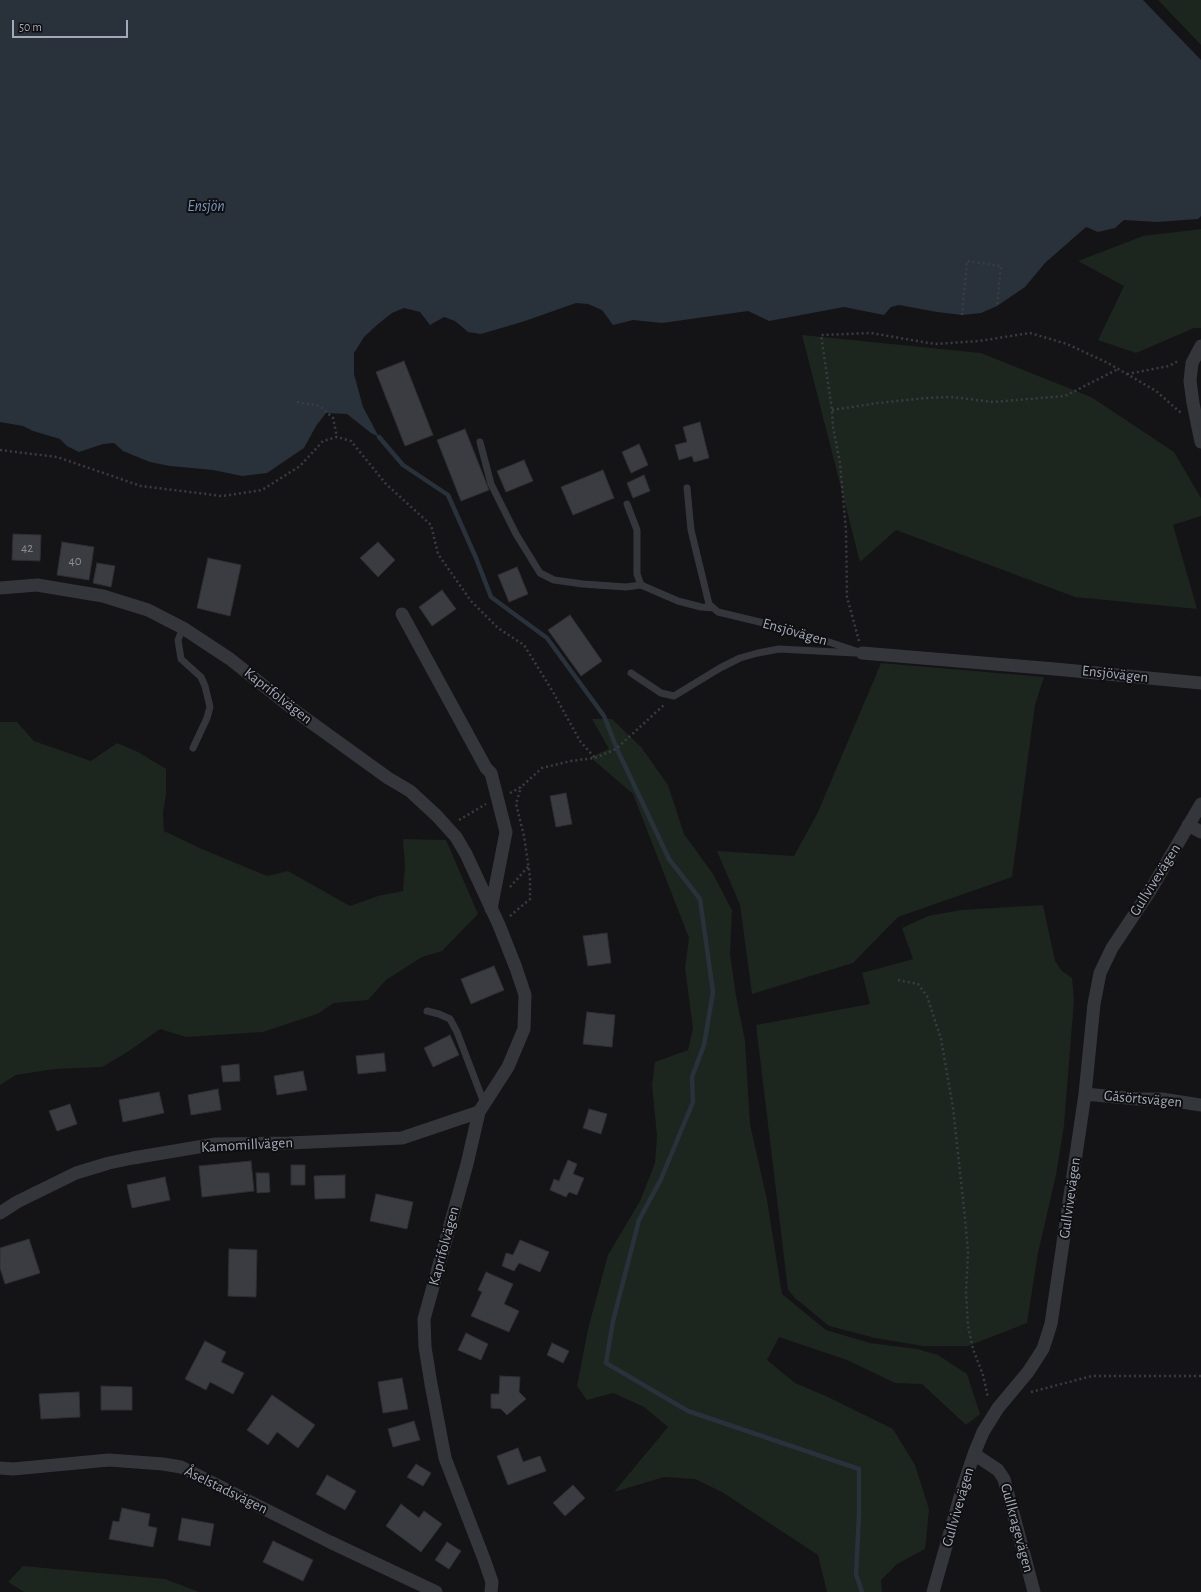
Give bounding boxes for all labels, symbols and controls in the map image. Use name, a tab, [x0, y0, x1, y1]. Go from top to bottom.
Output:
scale bar	[14, 12, 130, 38]
text: 50 m	[19, 21, 42, 33]
water label: Ensjön	[187, 196, 225, 216]
house number: 42	[21, 540, 33, 556]
house number: 40	[68, 553, 82, 569]
street label: Ensjövägen	[761, 614, 829, 650]
street label: Ensjövägen	[1081, 662, 1149, 686]
street label: Kaprifolvägen	[240, 664, 316, 728]
street label: Gullvivevägen	[1126, 841, 1184, 919]
street label: Gåsörtsvägen	[1103, 1087, 1183, 1111]
street label: Kamomillvägen	[201, 1134, 293, 1156]
street label: Gullvivevägen	[1055, 1156, 1085, 1240]
street label: Kaprifolvägen	[425, 1204, 463, 1288]
street label: Åselstadsvägen	[181, 1462, 271, 1518]
street label: Gullvivevägen	[938, 1465, 978, 1549]
street label: Gullkragevägen	[996, 1482, 1038, 1574]

